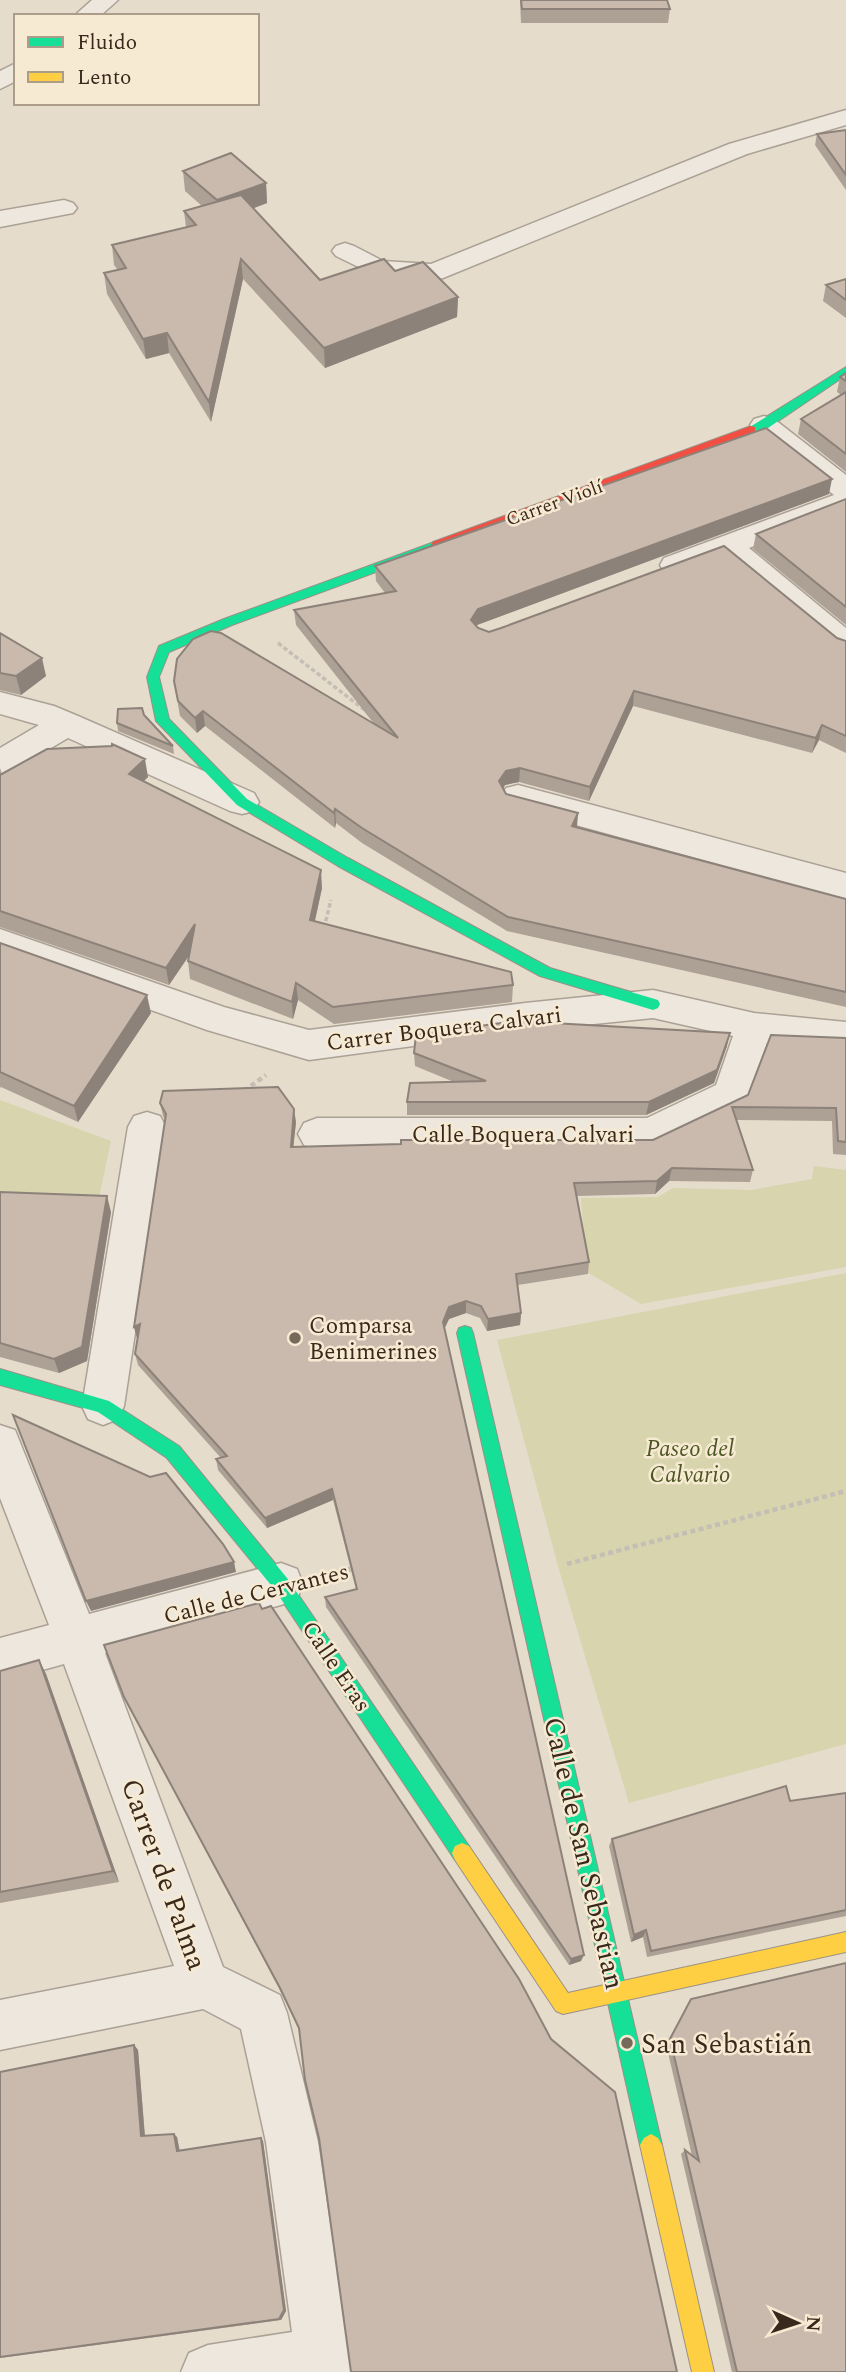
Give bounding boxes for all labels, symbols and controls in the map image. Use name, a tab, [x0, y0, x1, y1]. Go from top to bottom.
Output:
legend	[14, 14, 259, 105]
text: Fluido	[77, 27, 137, 59]
text: Lento	[77, 62, 131, 94]
street label: Carrer Violí	[502, 472, 608, 534]
street label: Carrer Boquera Calvari	[325, 998, 564, 1061]
street label: Calle Boquera Calvari	[412, 1118, 634, 1153]
place label: Comparsa Benimerines	[309, 1309, 438, 1370]
marker: Comparsa Benimerines	[287, 1330, 303, 1346]
park label: Paseo del Calvario	[646, 1432, 734, 1493]
street label: Calle de Cervantes	[160, 1555, 353, 1634]
street label: Calle Eras	[292, 1614, 379, 1720]
street label: Calle de San Sebastian	[531, 1713, 636, 1994]
street label: Carrer de Palma	[109, 1773, 218, 1977]
place label: San Sebastián	[641, 2023, 812, 2066]
marker: San Sebastián	[619, 2035, 635, 2051]
north arrow	[762, 2288, 832, 2358]
text: N	[798, 2315, 827, 2332]

